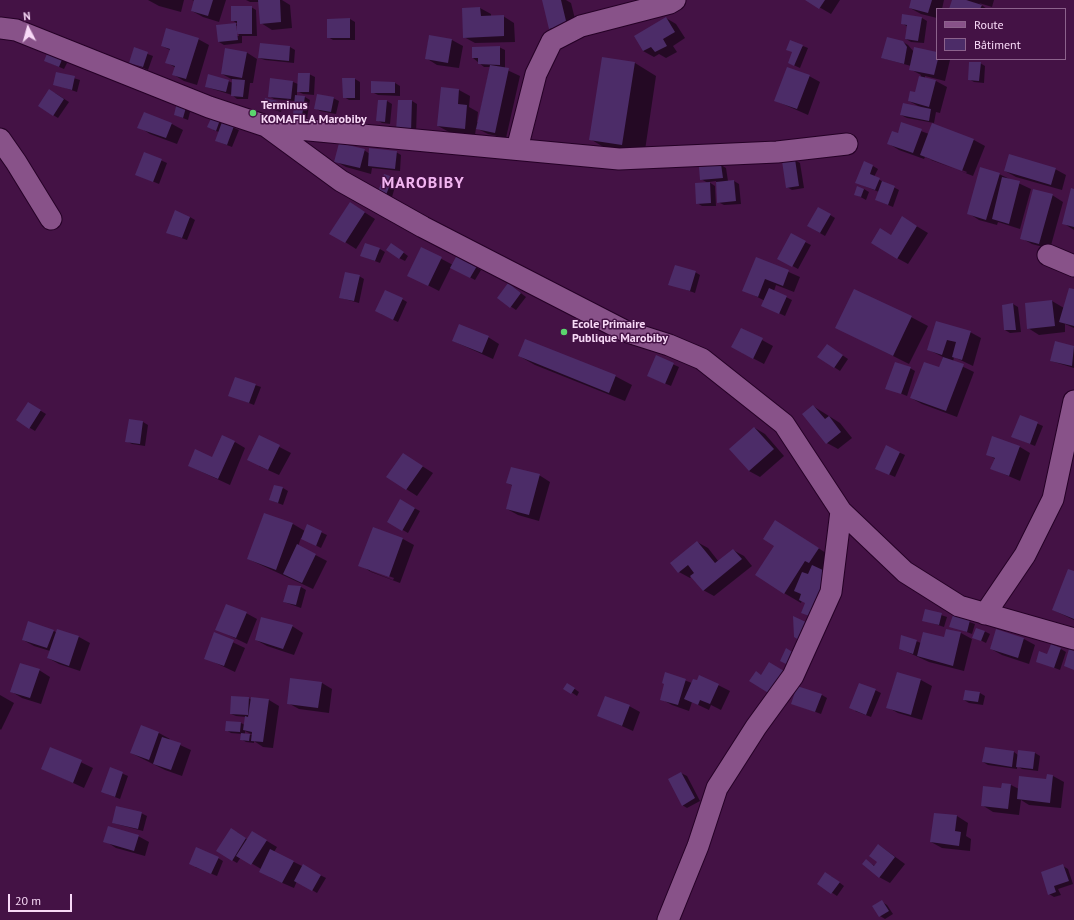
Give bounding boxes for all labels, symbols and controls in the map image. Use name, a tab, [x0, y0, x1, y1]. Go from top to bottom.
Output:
north arrow	[8, 8, 48, 48]
legend	[936, 8, 1066, 60]
text: N	[22, 9, 31, 23]
text: Route	[974, 17, 1004, 32]
text: Bâtiment	[974, 37, 1021, 52]
place label: Terminus KOMAFILA Marobiby	[261, 99, 367, 127]
marker: Terminus KOMAFILA Marobiby	[248, 108, 258, 118]
district label: MAROBIBY	[381, 173, 465, 193]
place label: Ecole Primaire Publique Marobiby	[572, 318, 668, 346]
marker: Ecole Primaire Publique Marobiby	[559, 327, 569, 337]
scale bar	[10, 886, 74, 912]
text: 20 m	[15, 893, 41, 908]

